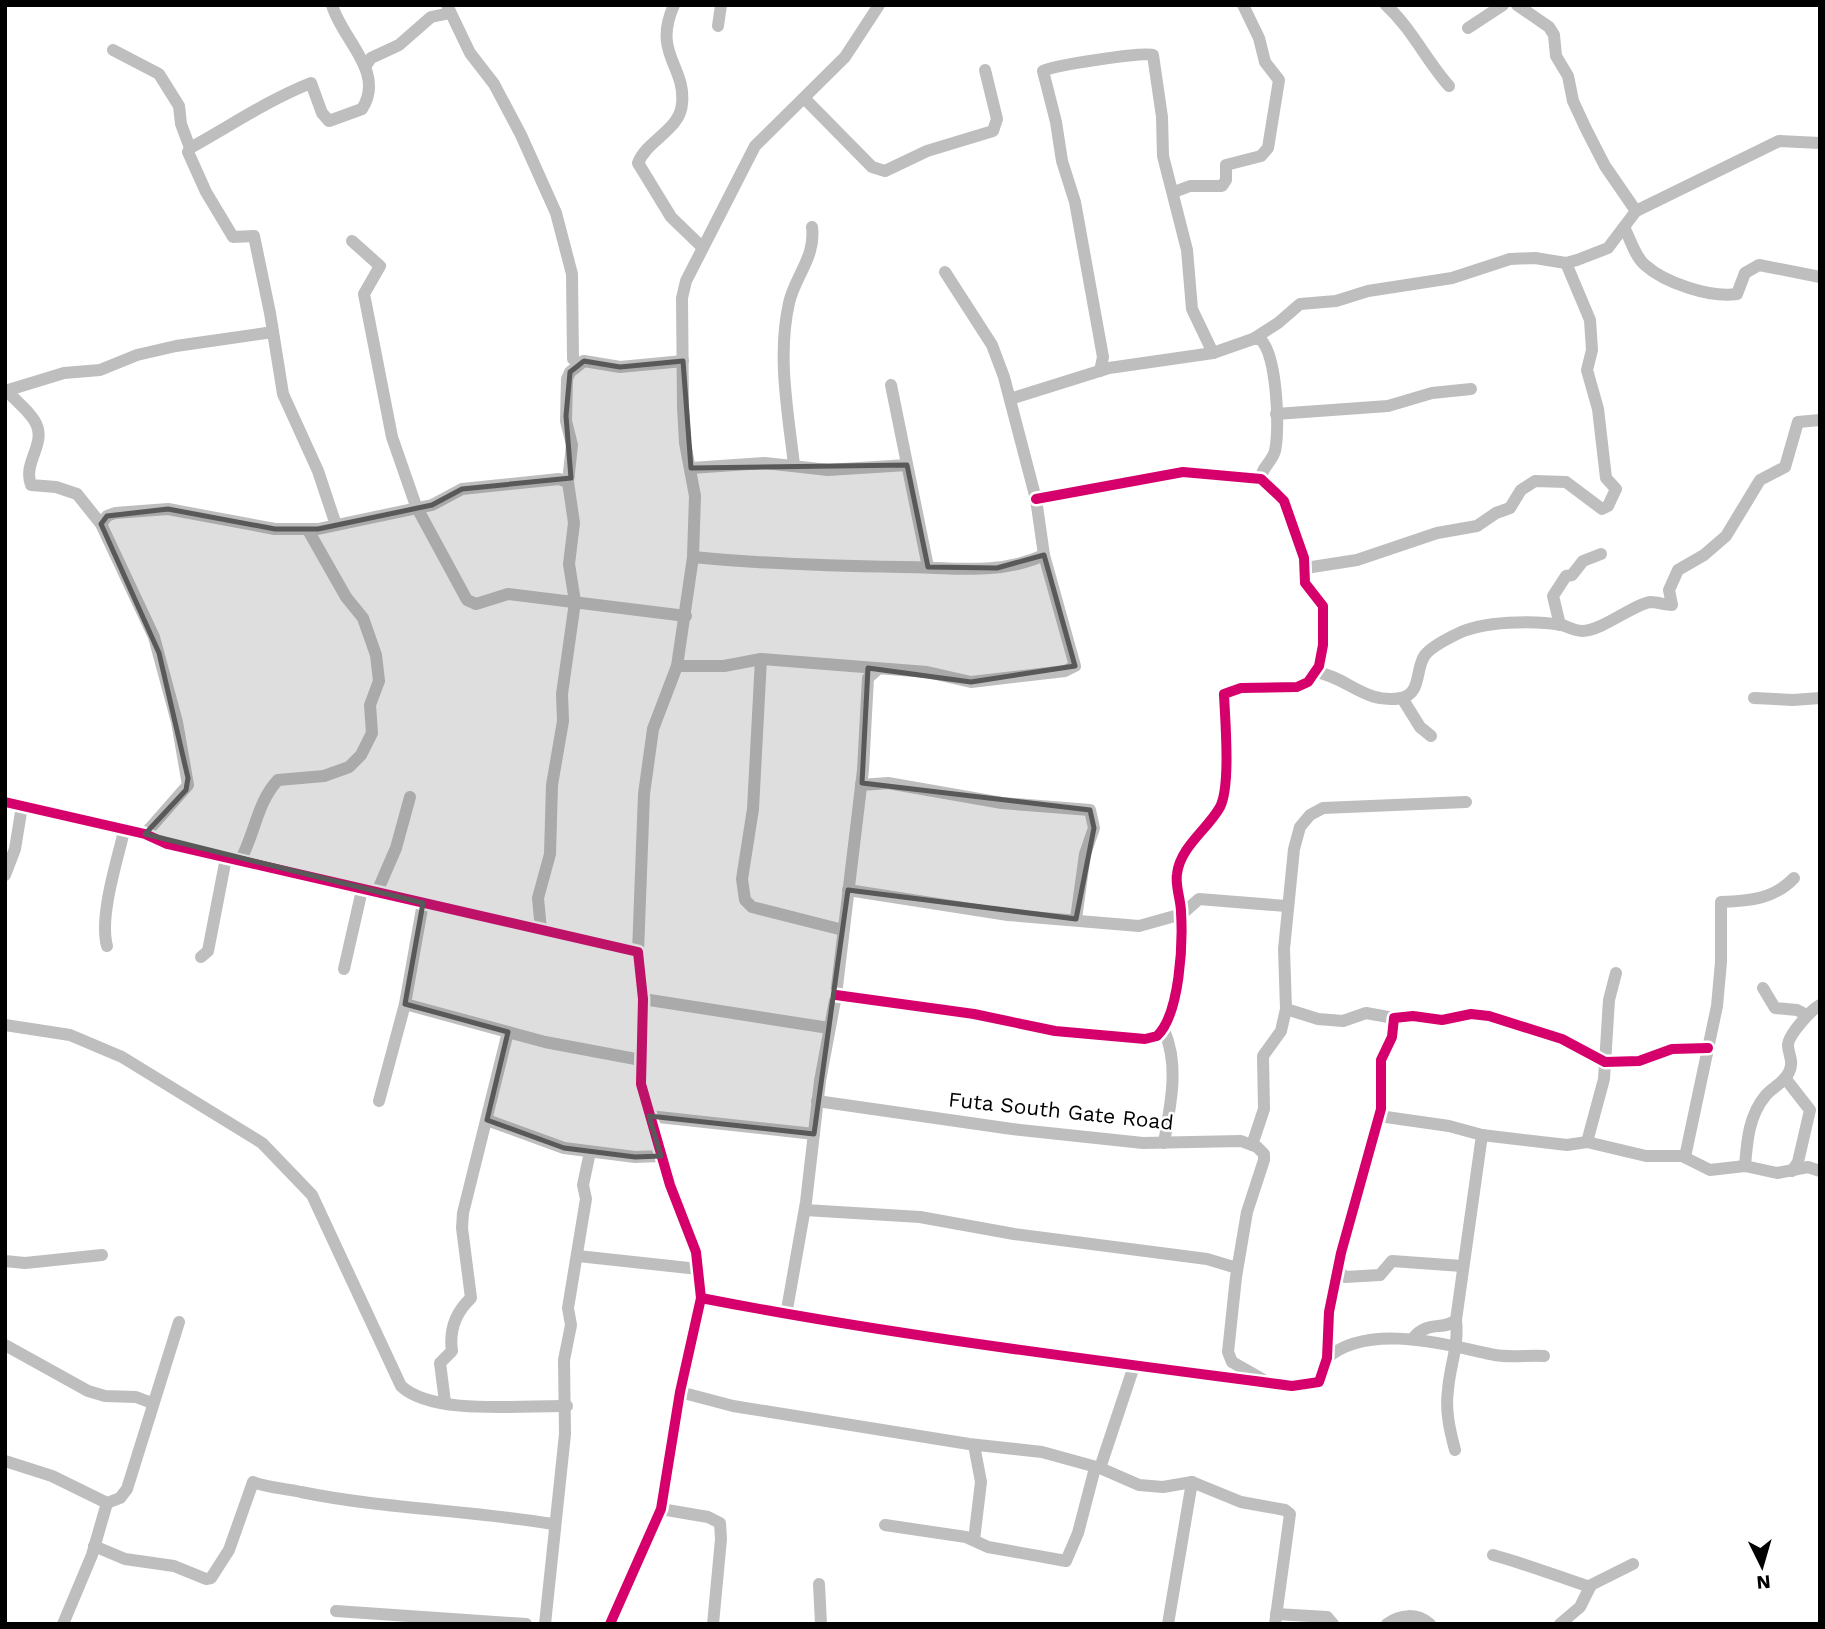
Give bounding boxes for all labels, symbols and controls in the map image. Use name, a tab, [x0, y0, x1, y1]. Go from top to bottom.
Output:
street label: Futa South Gate Road	[947, 1086, 1175, 1135]
north arrow	[1727, 1531, 1797, 1601]
text: N	[1755, 1570, 1771, 1595]

